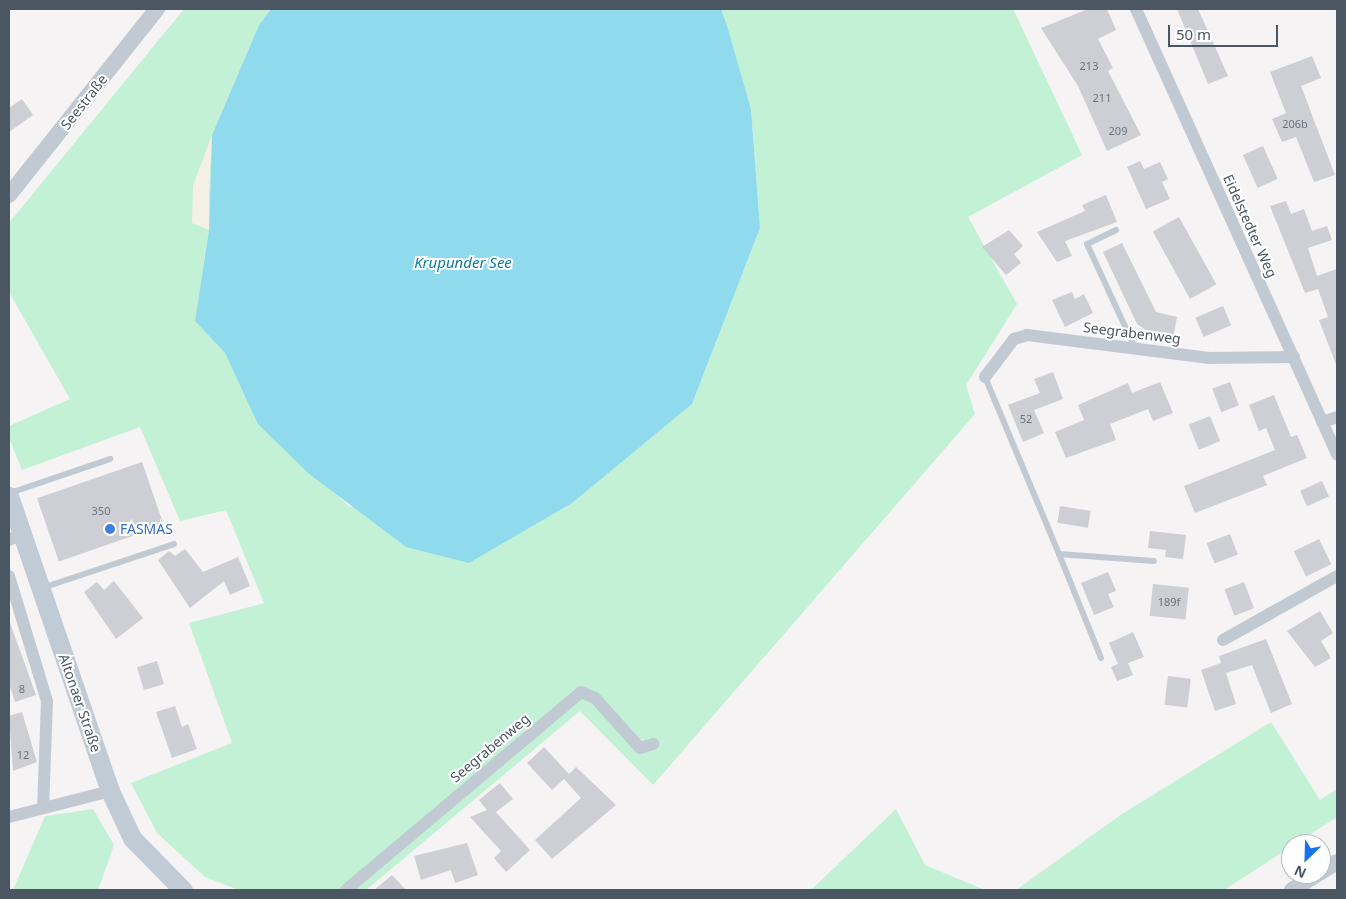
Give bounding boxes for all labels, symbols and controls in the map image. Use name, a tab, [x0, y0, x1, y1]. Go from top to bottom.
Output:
scale bar	[1171, 15, 1281, 47]
text: 50 m	[1176, 24, 1211, 44]
house number: 213	[1080, 59, 1098, 73]
street label: Seestraße	[57, 71, 111, 133]
house number: 211	[1093, 91, 1111, 105]
house number: 206b	[1282, 117, 1308, 131]
house number: 209	[1109, 124, 1127, 138]
street label: Eidelstedter Weg	[1220, 172, 1280, 280]
water label: Krupunder See	[414, 254, 512, 272]
street label: Seegrabenweg	[1082, 319, 1182, 347]
house number: 52	[1020, 412, 1032, 426]
house number: 350	[92, 504, 110, 518]
place label: FASMAS	[120, 521, 173, 537]
marker: FASMAS	[104, 523, 116, 535]
house number: 189f	[1158, 595, 1180, 609]
street label: Altonaer Straße	[55, 652, 105, 754]
house number: 8	[19, 682, 25, 696]
street label: Seegrabenweg	[447, 710, 533, 786]
house number: 12	[17, 748, 29, 762]
north arrow	[1281, 834, 1331, 884]
text: N	[1291, 861, 1309, 883]

